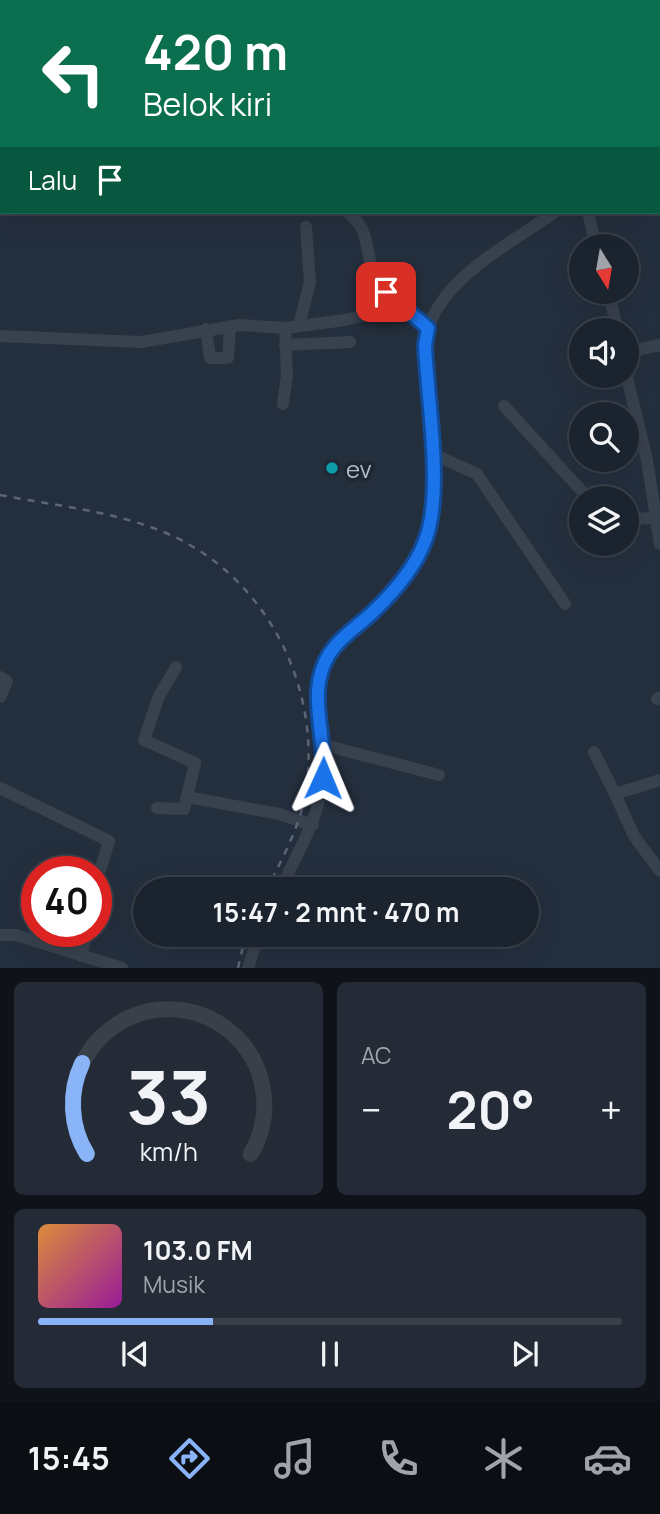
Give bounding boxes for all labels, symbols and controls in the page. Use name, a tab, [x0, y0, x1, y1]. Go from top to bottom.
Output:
text: 420 m	[143, 18, 288, 85]
icon: left	[28, 28, 119, 119]
text: Belok kiri	[143, 82, 272, 126]
icon: arrive	[91, 161, 129, 199]
text: Lalu	[28, 162, 77, 198]
north arrow	[569, 234, 639, 304]
map controls	[569, 234, 639, 556]
pin	[356, 262, 416, 322]
icon: arrive	[367, 273, 405, 311]
button: sound	[569, 318, 639, 388]
button: search	[569, 402, 639, 472]
place label: ev	[346, 452, 372, 485]
marker: ev	[324, 460, 340, 476]
button: layers	[569, 486, 639, 556]
position arrow	[286, 741, 360, 815]
speed limit sign: 40	[21, 856, 112, 947]
text: 15:47 · 2 mnt · 470 m	[213, 894, 459, 930]
text: AC	[361, 1039, 392, 1071]
text: 33	[126, 1047, 211, 1147]
text: 20°	[447, 1074, 535, 1145]
text: −	[361, 1083, 382, 1135]
text: +	[600, 1083, 622, 1135]
text: km/h	[139, 1134, 198, 1169]
text: 103.0 FM	[143, 1232, 253, 1268]
text: Musik	[143, 1268, 205, 1300]
icon: previous	[116, 1335, 154, 1373]
icon: pause	[311, 1335, 349, 1373]
icon: next	[506, 1335, 544, 1373]
icon: directions	[165, 1434, 214, 1483]
icon: music	[270, 1434, 319, 1483]
icon: phone	[374, 1434, 423, 1483]
icon: climate	[479, 1434, 528, 1483]
icon: car	[583, 1434, 632, 1483]
text: 15:45	[28, 1436, 110, 1480]

